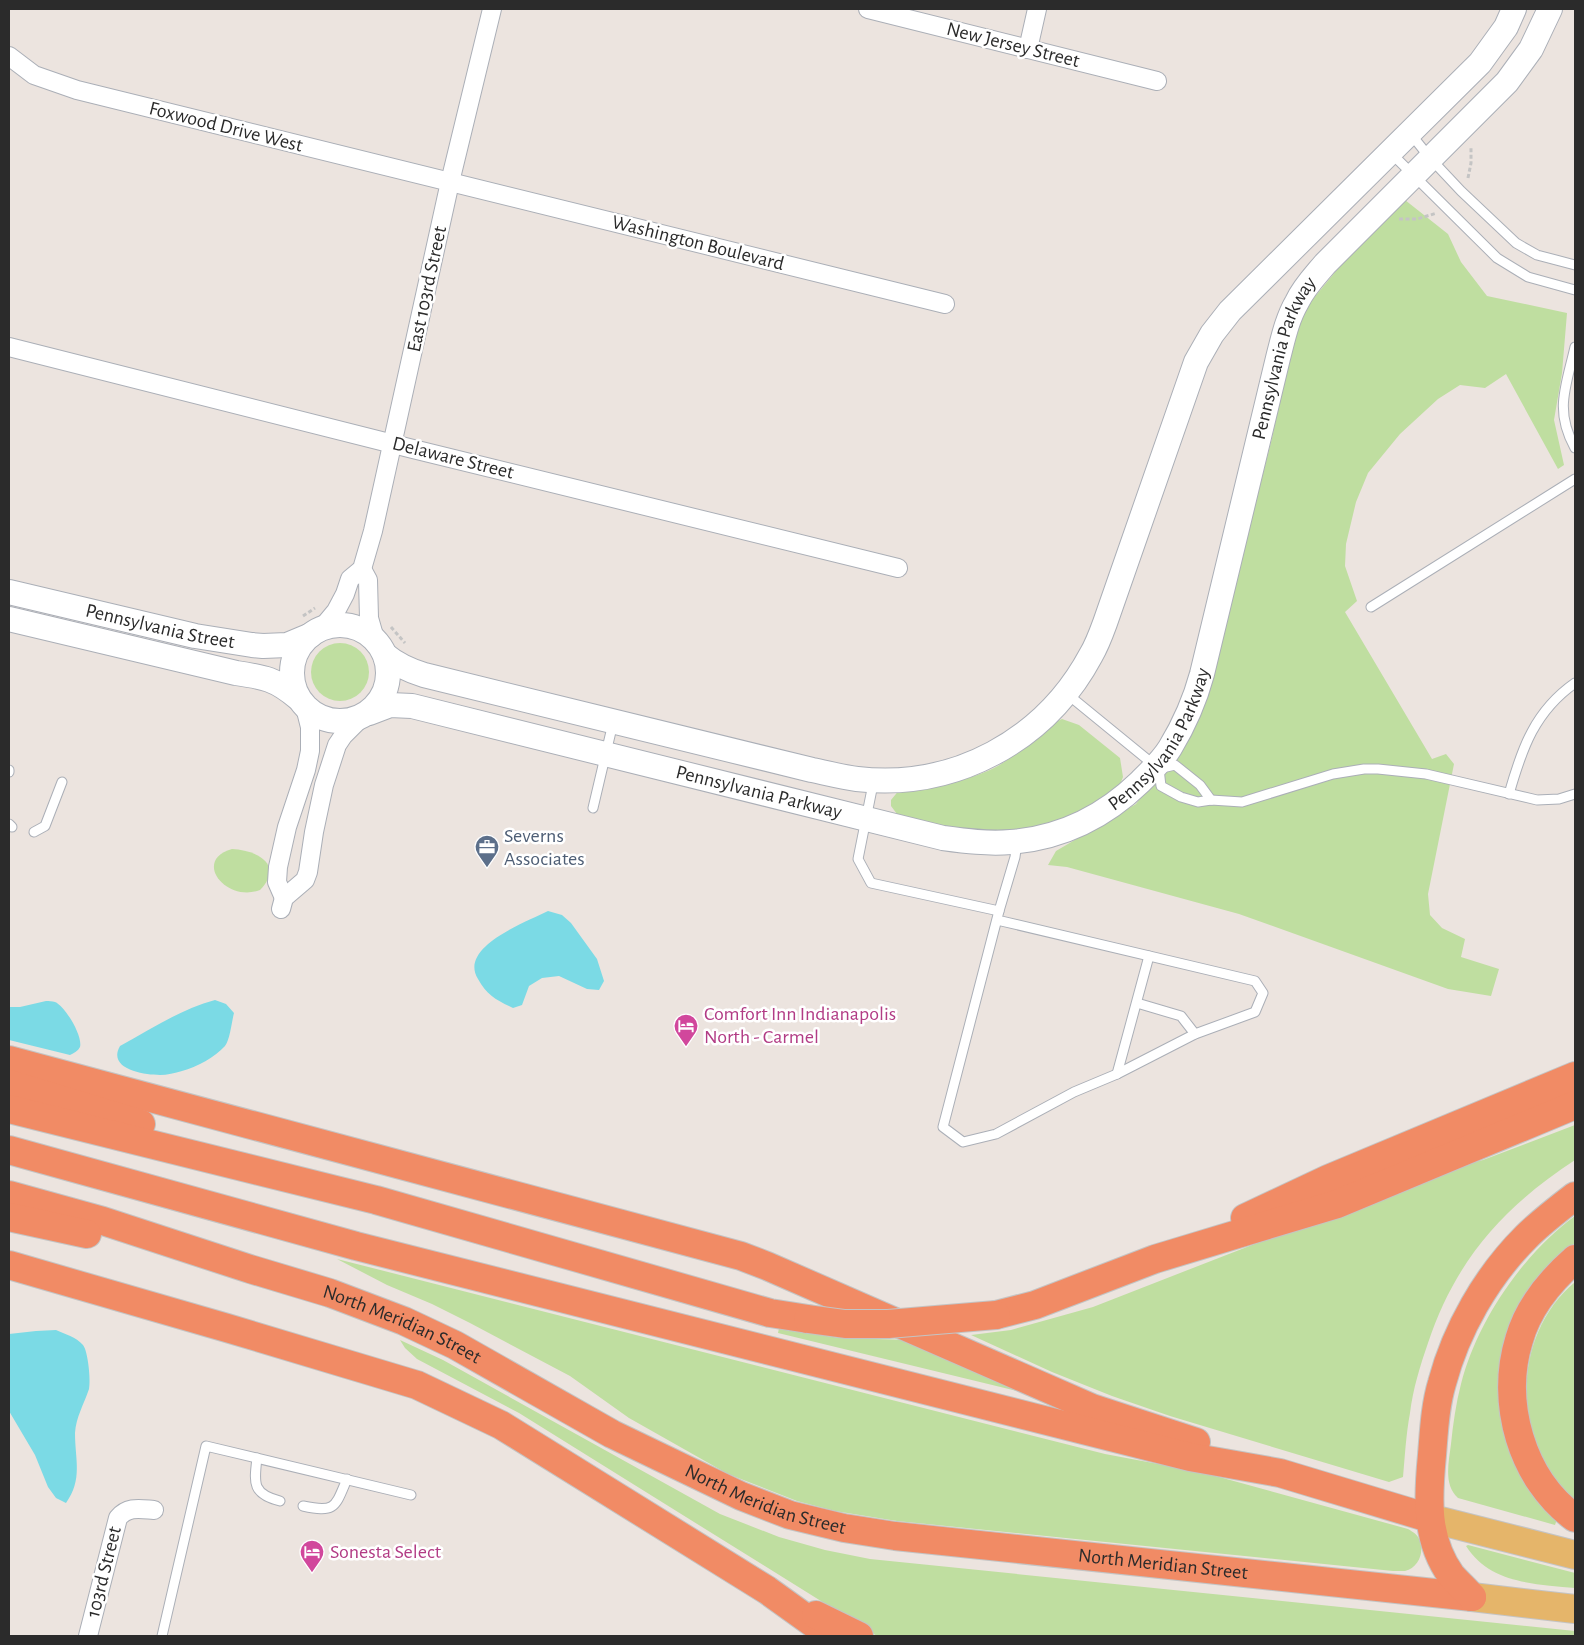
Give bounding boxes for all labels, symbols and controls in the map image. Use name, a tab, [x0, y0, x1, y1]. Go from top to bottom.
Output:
street label: New Jersey Street	[944, 19, 1082, 71]
street label: Foxwood Drive West	[147, 98, 305, 156]
street label: Washington Boulevard	[610, 212, 786, 274]
street label: East 103rd Street	[404, 224, 450, 354]
street label: Pennsylvania Parkway	[1249, 273, 1320, 442]
street label: Delaware Street	[390, 433, 516, 483]
street label: Pennsylvania Street	[83, 600, 237, 652]
street label: Pennsylvania Parkway	[1105, 666, 1213, 814]
street label: Pennsylvania Parkway	[674, 762, 844, 823]
place label: Severns Associates	[504, 826, 585, 869]
office icon: Severns Associates	[474, 834, 500, 868]
place label: Comfort Inn Indianapolis North - Carmel	[704, 1004, 896, 1047]
hotel icon: Comfort Inn Indianapolis North - Carmel	[673, 1013, 699, 1047]
street label: North Meridian Street	[320, 1281, 485, 1368]
street label: North Meridian Street	[682, 1461, 848, 1538]
street label: 103rd Street	[83, 1524, 125, 1619]
hotel icon: Sonesta Select	[299, 1539, 325, 1573]
place label: Sonesta Select	[330, 1542, 442, 1562]
street label: North Meridian Street	[1077, 1545, 1249, 1583]

